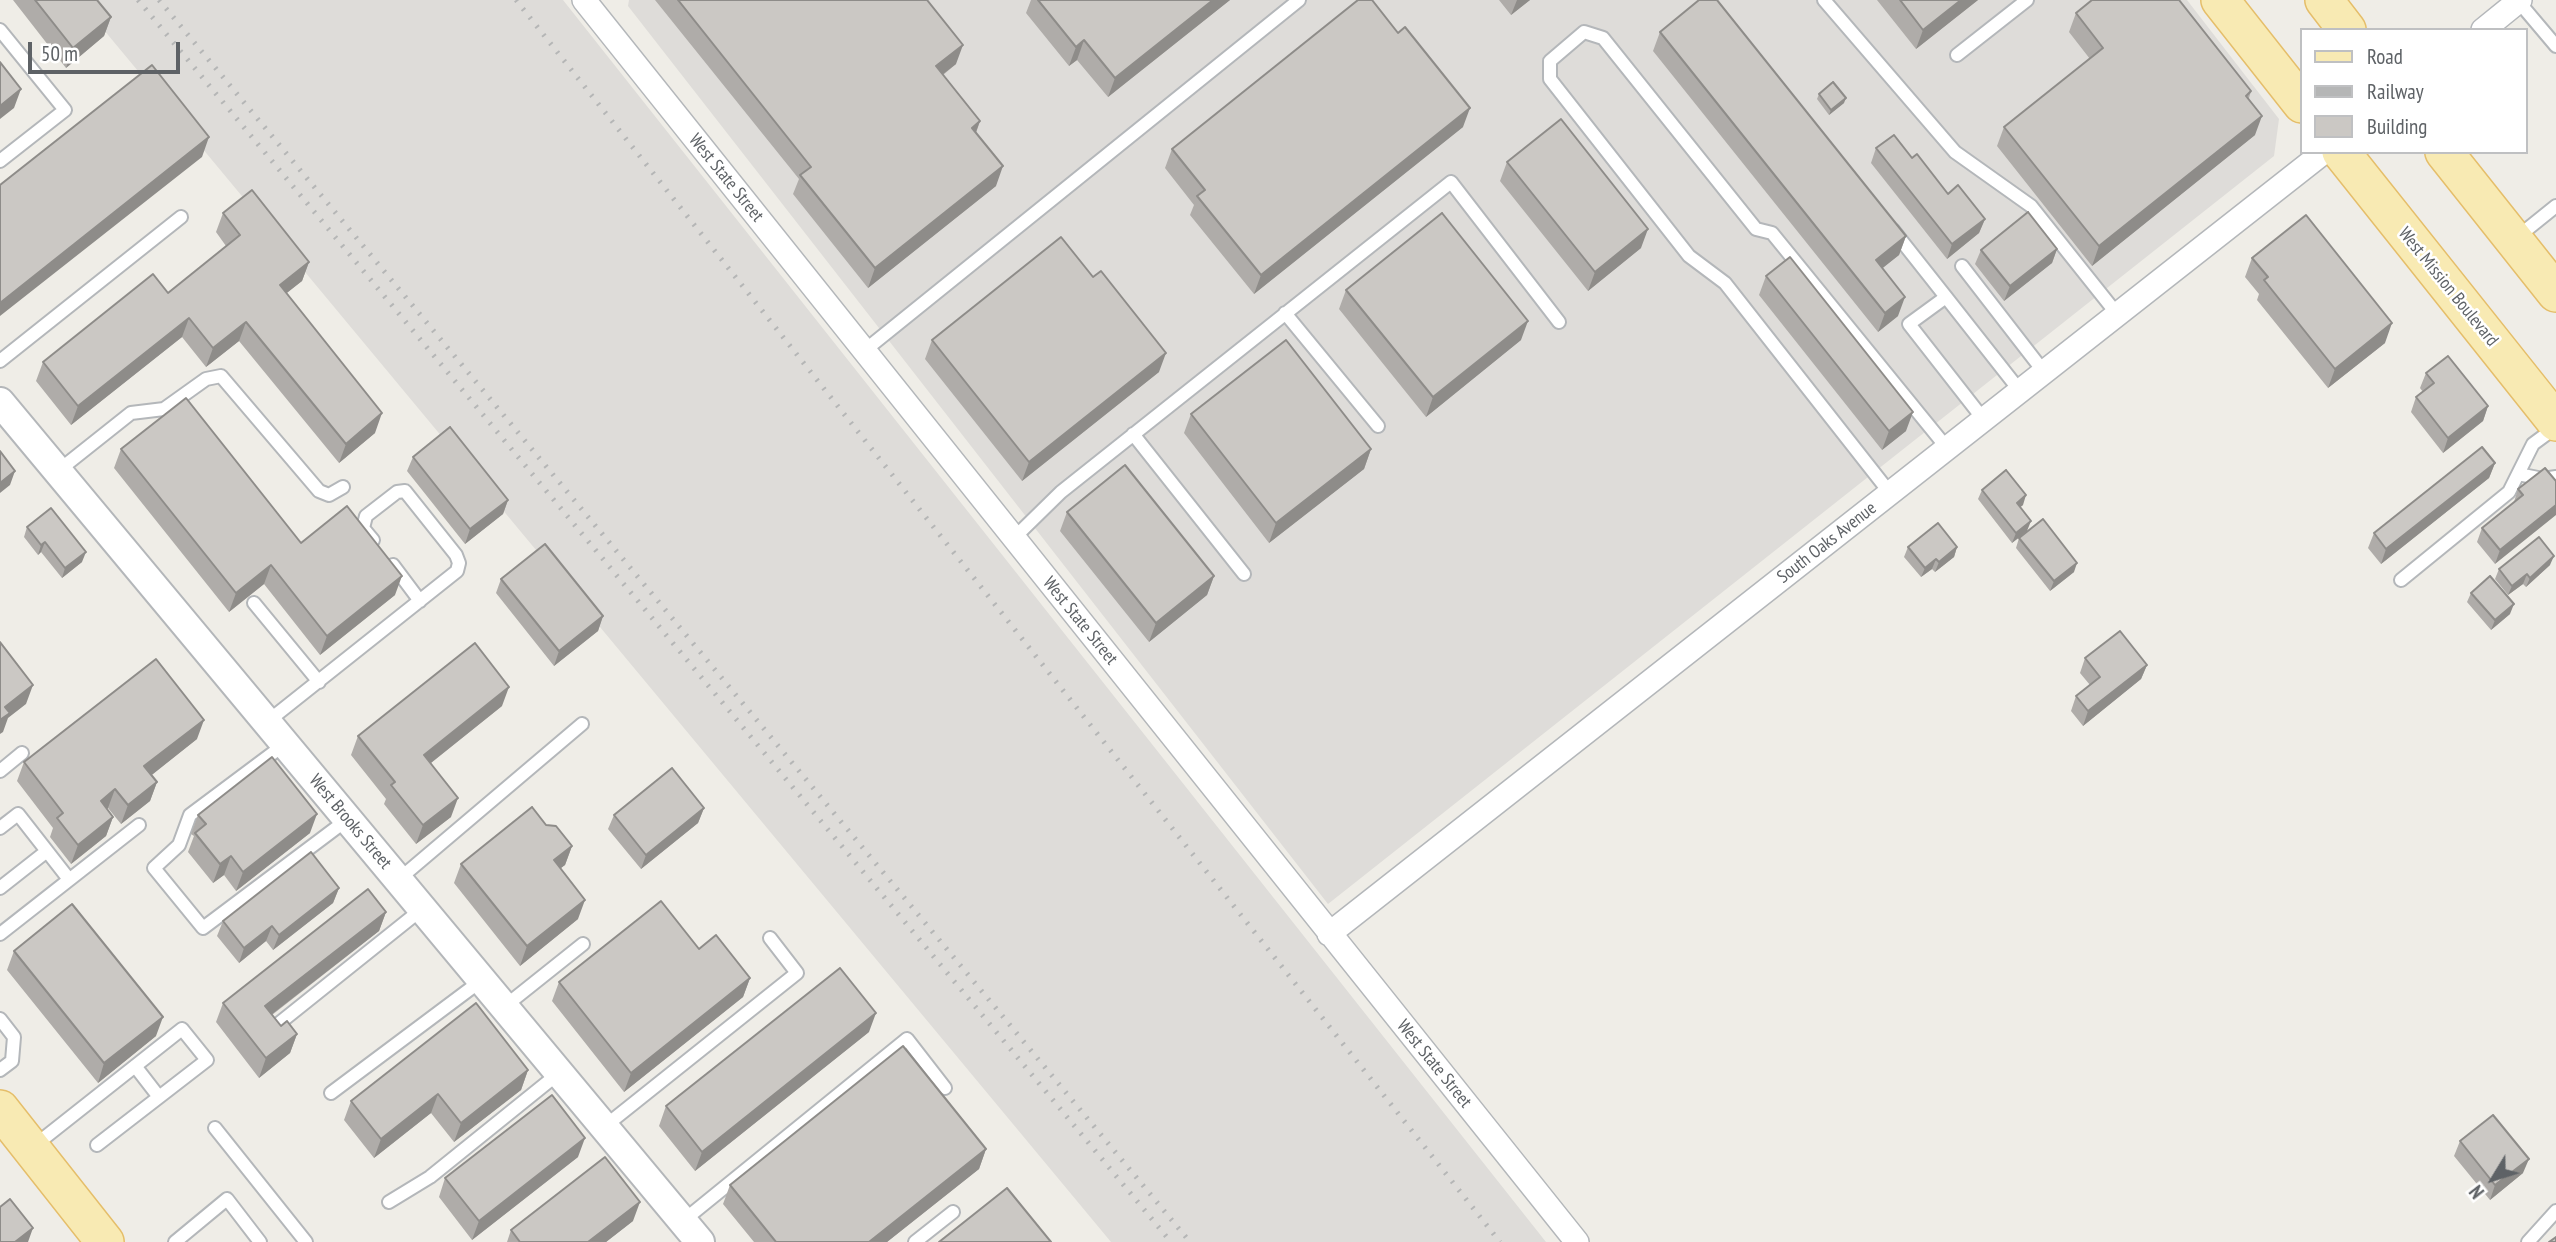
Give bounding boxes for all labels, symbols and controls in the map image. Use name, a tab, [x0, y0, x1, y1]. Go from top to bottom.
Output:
scale bar	[32, 28, 184, 72]
legend	[2300, 28, 2528, 154]
text: 50 m	[41, 40, 78, 67]
text: Road	[2367, 43, 2403, 70]
text: Railway	[2367, 78, 2424, 105]
text: Building	[2367, 113, 2427, 140]
street label: West State Street	[684, 130, 768, 226]
street label: West Mission Boulevard	[2393, 223, 2503, 351]
street label: South Oaks Avenue	[1773, 498, 1881, 588]
street label: West State Street	[1038, 573, 1122, 669]
street label: West Brooks Street	[304, 770, 396, 874]
street label: West State Street	[1392, 1016, 1476, 1112]
north arrow	[2458, 1144, 2528, 1214]
text: N	[2464, 1181, 2489, 1203]

